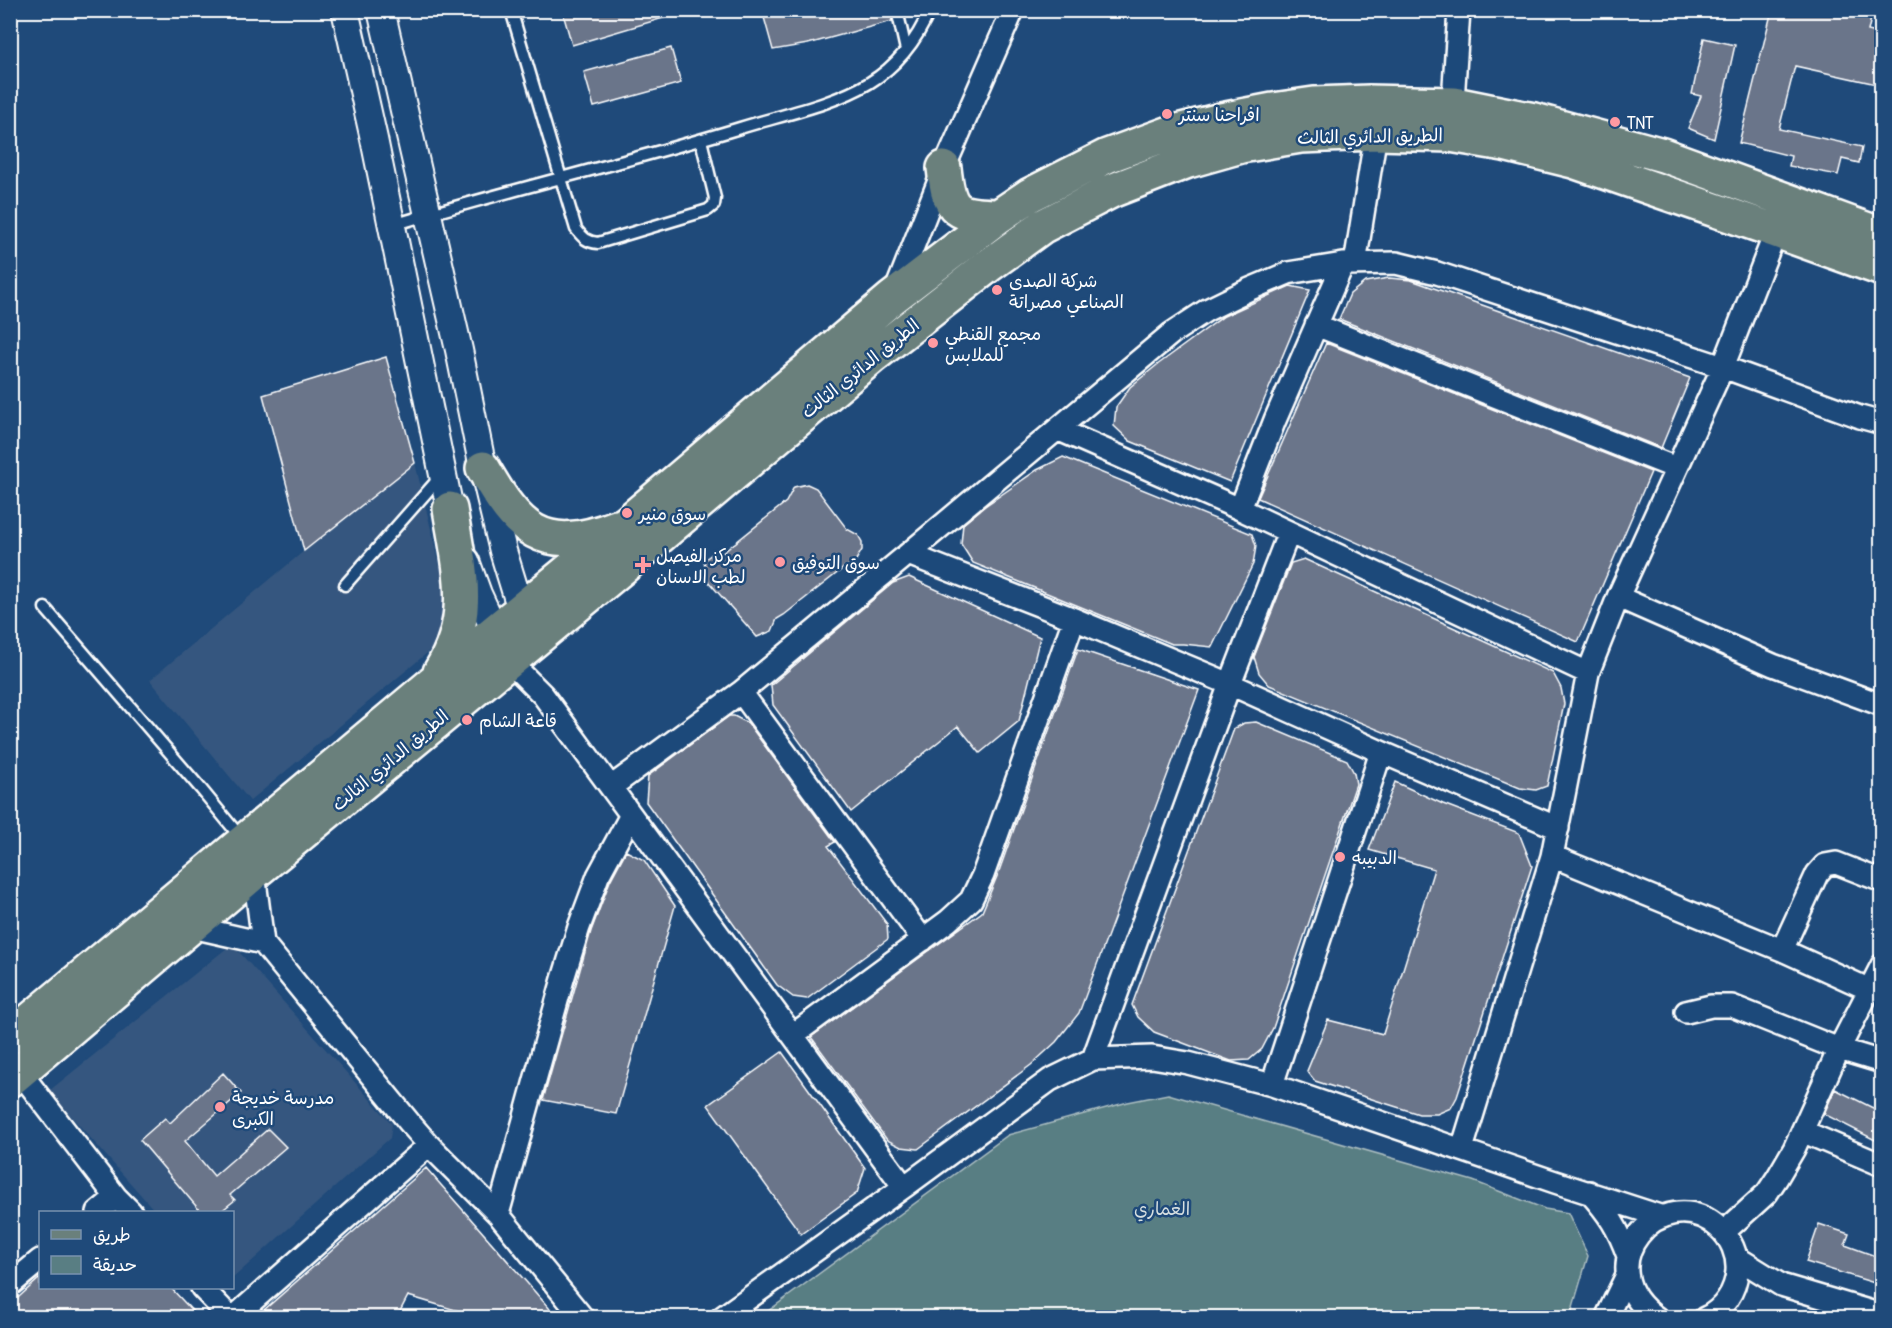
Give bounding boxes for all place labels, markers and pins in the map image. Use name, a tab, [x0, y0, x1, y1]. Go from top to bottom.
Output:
place label: افراحنا سنتر	[1177, 102, 1260, 127]
marker: افراحنا سنتر	[1160, 107, 1174, 121]
place label: TNT	[1627, 110, 1654, 135]
marker: TNT	[1608, 115, 1622, 129]
place label: شركة الصدى الصناعي مصراتة	[1009, 268, 1124, 318]
marker: شركة الصدى الصناعي مصراتة	[990, 283, 1004, 297]
place label: مجمع القنطي للملابس	[945, 321, 1041, 367]
marker: مجمع القنطي للملابس	[926, 336, 940, 350]
place label: سوق منير	[637, 501, 706, 526]
marker: سوق منير	[620, 506, 634, 520]
place label: مركز الفيصل لطب الاسنان	[656, 543, 745, 589]
place label: سوق التوفيق	[792, 550, 880, 575]
marker: سوق التوفيق	[773, 555, 787, 569]
marker: مركز الفيصل لطب الاسنان	[634, 556, 652, 574]
place label: قاعة الشام	[479, 708, 557, 735]
marker: قاعة الشام	[460, 713, 474, 727]
place label: الدبيبه	[1352, 845, 1397, 870]
marker: الدبيبه	[1333, 850, 1347, 864]
place label: مدرسة خديجة الكبرى	[232, 1085, 334, 1131]
marker: مدرسة خديجة الكبرى	[213, 1100, 227, 1114]

